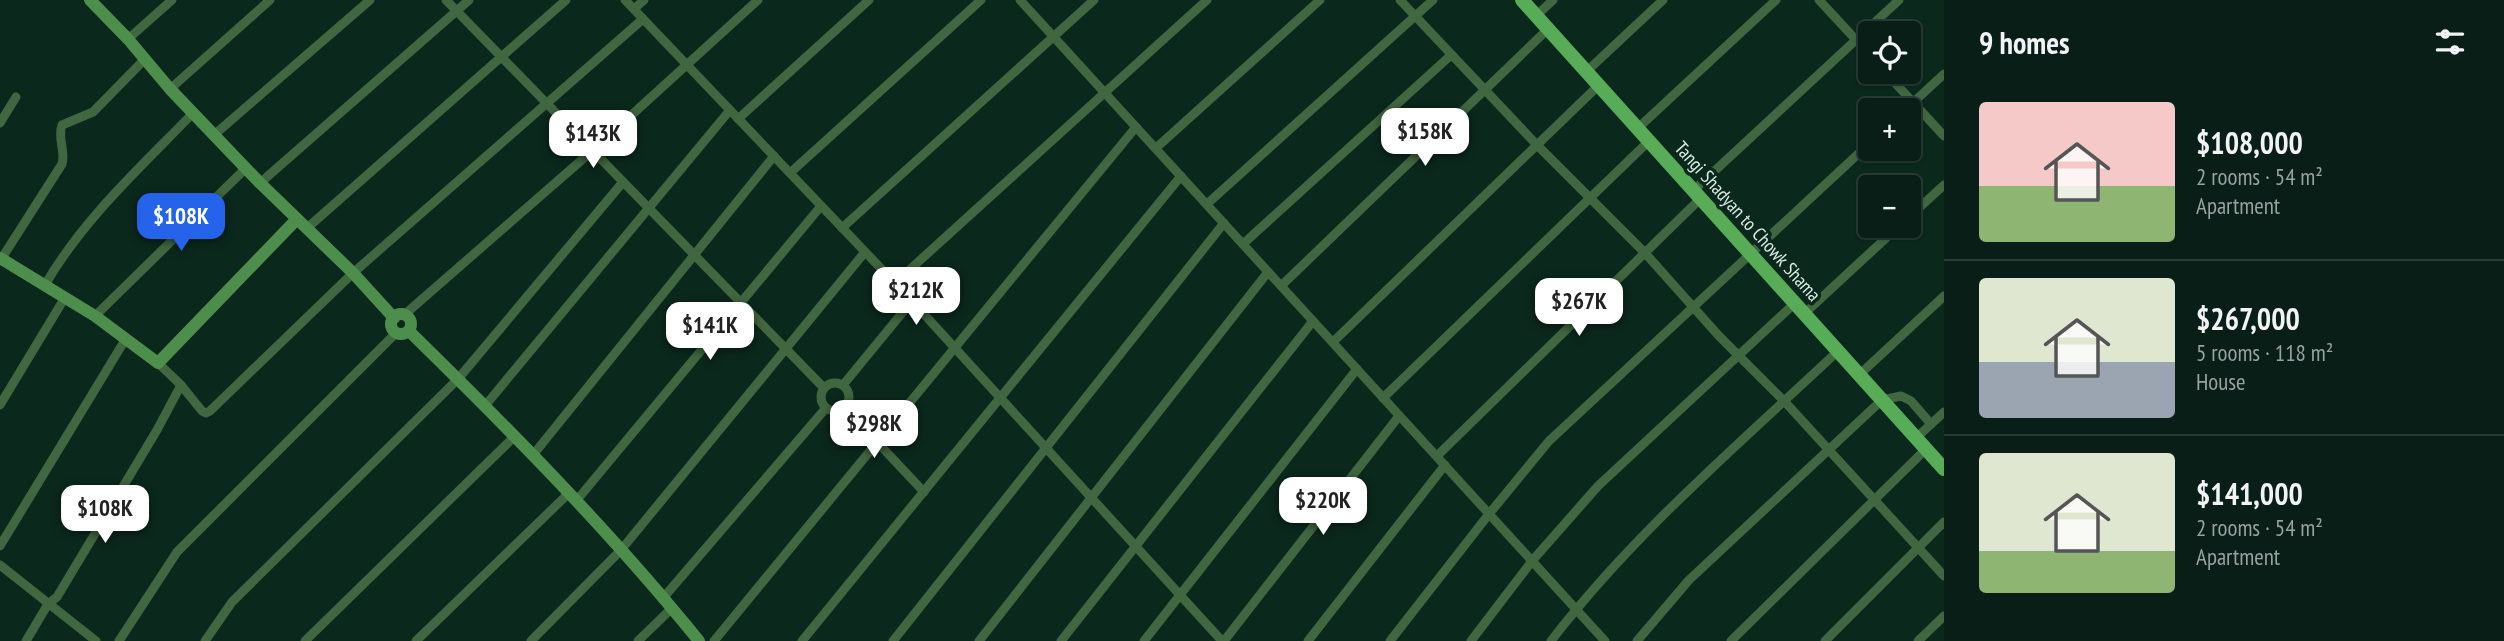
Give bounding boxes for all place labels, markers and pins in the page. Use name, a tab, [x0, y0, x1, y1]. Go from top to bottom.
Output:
pin: $158K	[1376, 108, 1474, 168]
pin: $143K	[544, 110, 642, 170]
pin: $108K	[132, 194, 230, 253]
pin: $212K	[867, 268, 965, 327]
pin: $267K	[1530, 278, 1628, 338]
pin: $141K	[661, 302, 759, 362]
pin: $298K	[825, 400, 923, 460]
pin: $220K	[1274, 477, 1372, 537]
pin: $108K	[56, 486, 154, 545]

